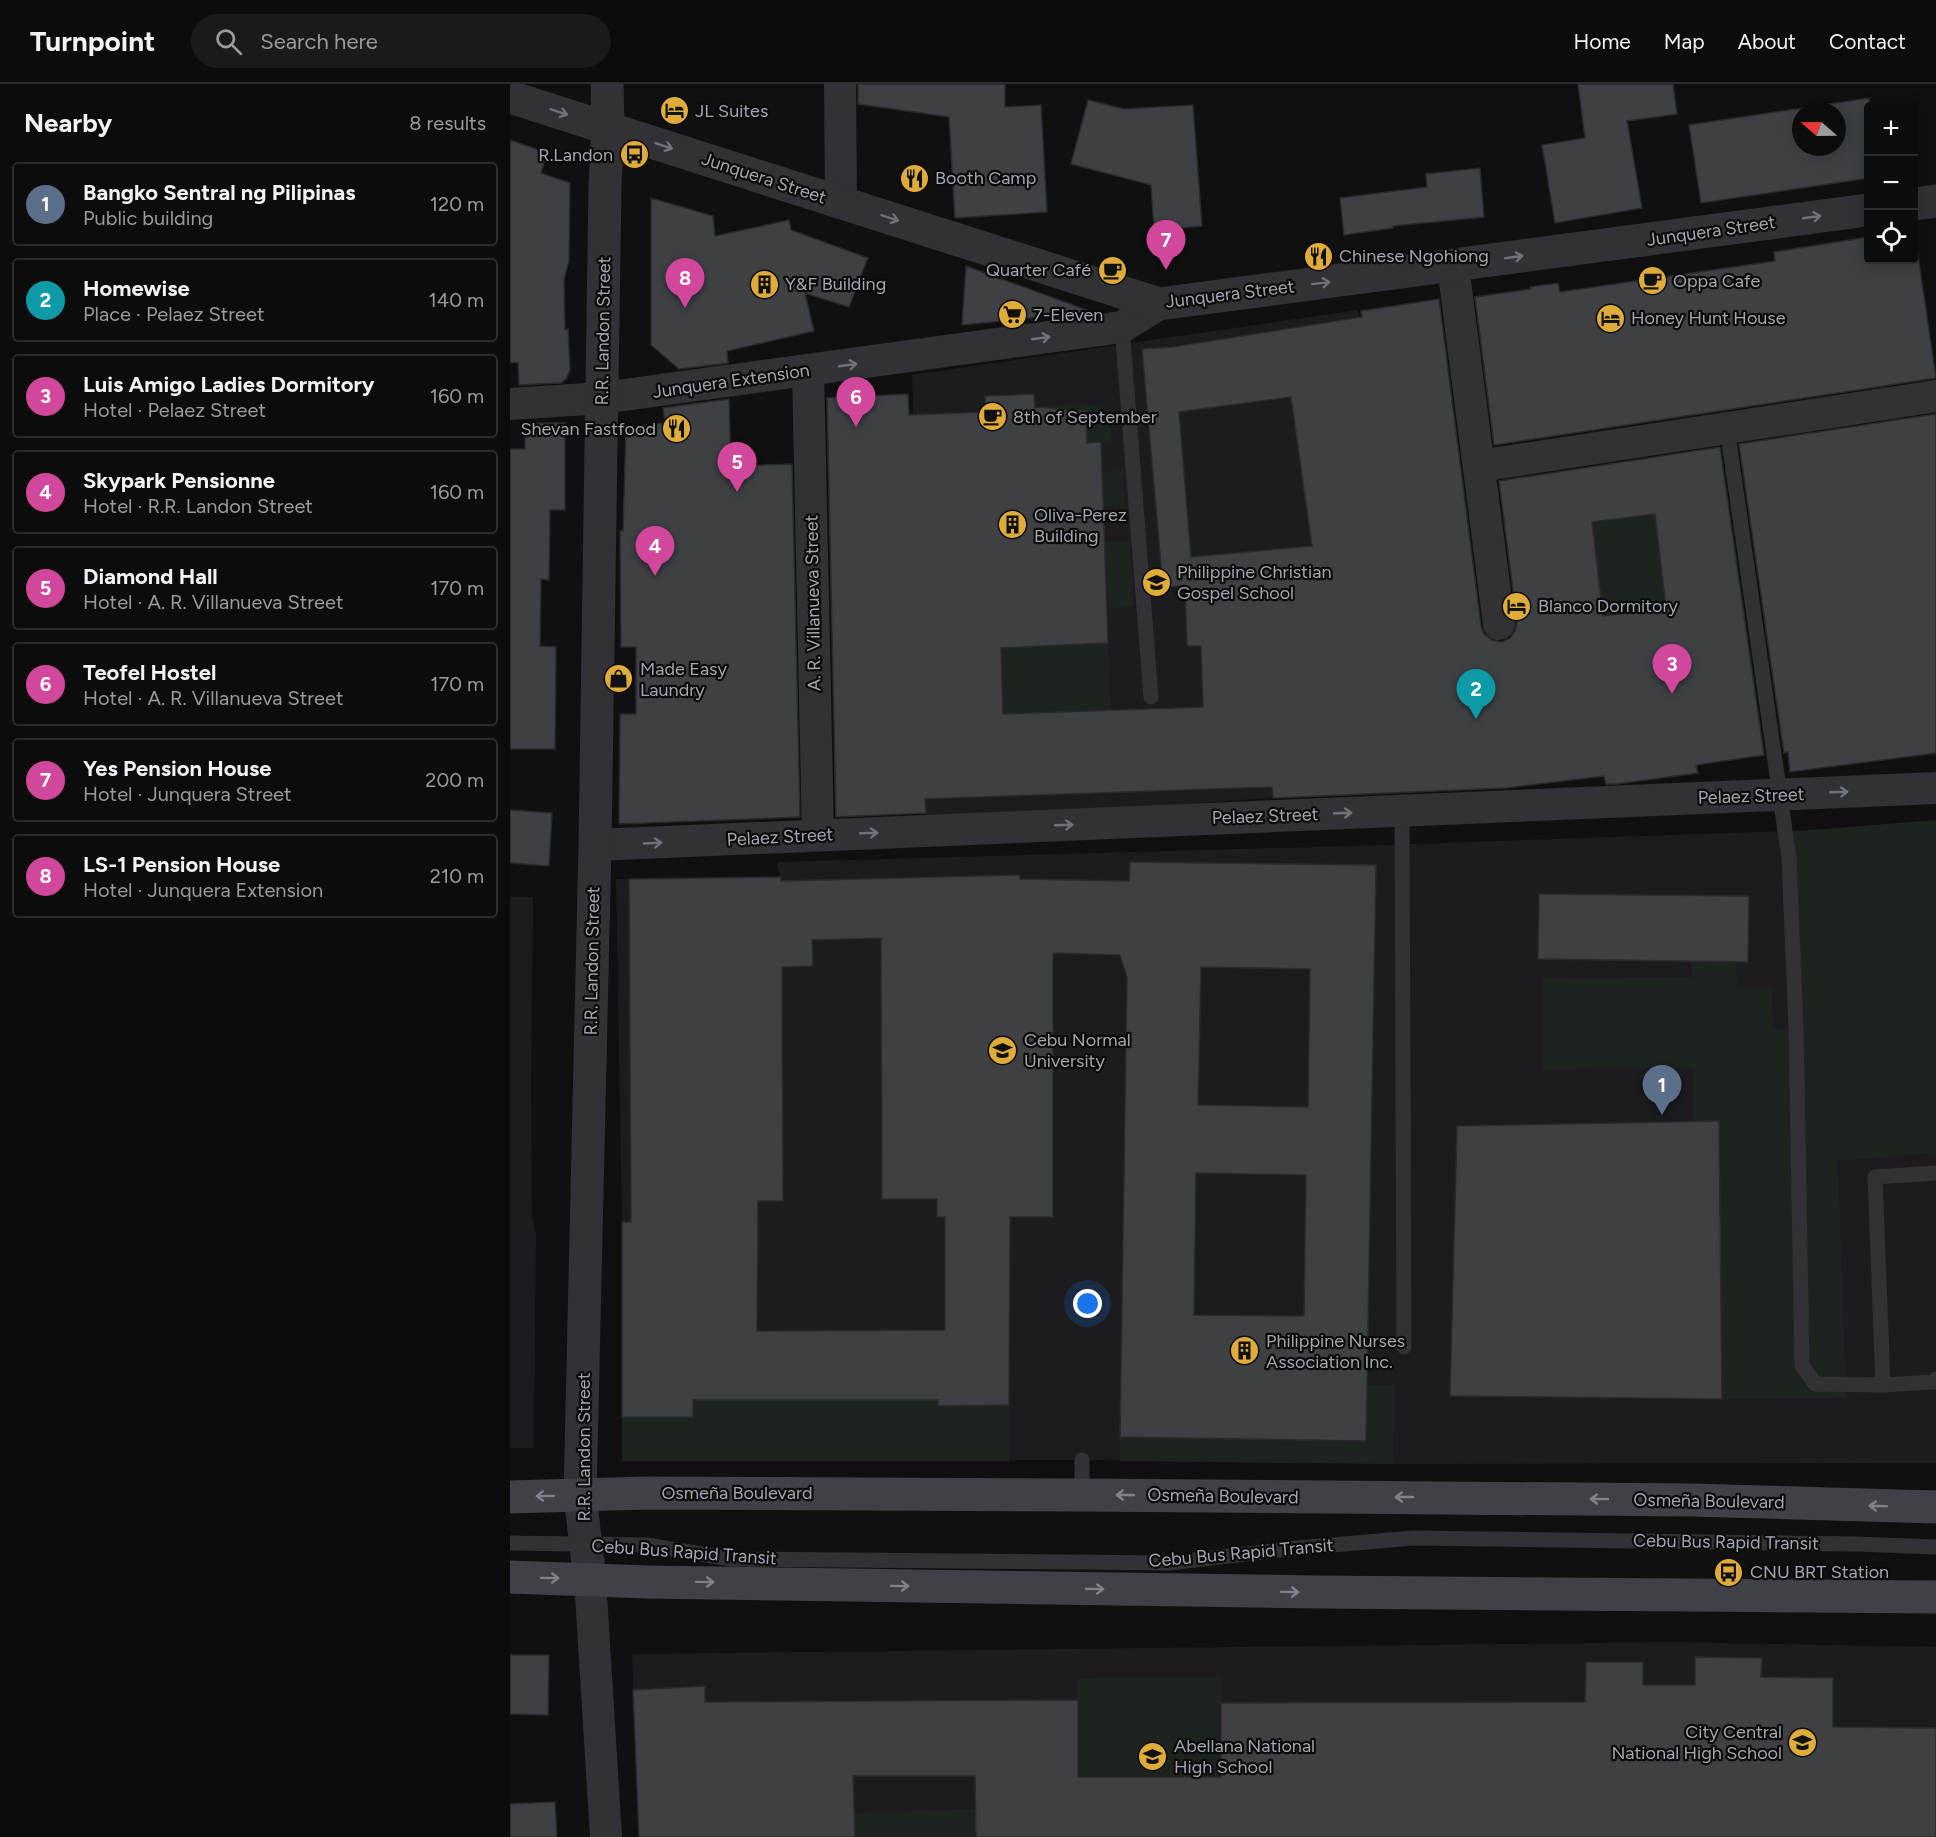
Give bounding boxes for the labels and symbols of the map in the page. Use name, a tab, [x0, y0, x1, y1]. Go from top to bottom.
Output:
hotel icon: JL Suites	[658, 95, 690, 127]
place label: JL Suites	[695, 100, 768, 122]
north arrow	[1792, 102, 1846, 156]
one-way arrow	[549, 107, 568, 118]
bus stop icon: R.Landon	[618, 139, 650, 171]
one-way arrow	[654, 141, 673, 152]
place label: R.Landon	[538, 144, 613, 166]
street label: Junquera Street	[699, 147, 829, 209]
restaurant icon: Booth Camp	[898, 162, 930, 194]
place label: Booth Camp	[935, 167, 1036, 189]
street label: Junquera Street	[1645, 211, 1777, 251]
one-way arrow	[1801, 212, 1821, 223]
one-way arrow	[880, 213, 899, 224]
pin: 7	[1146, 220, 1186, 270]
restaurant icon: Chinese Ngohiong	[1302, 240, 1334, 272]
place label: Chinese Ngohiong	[1339, 245, 1489, 267]
one-way arrow	[1504, 252, 1524, 263]
cafe icon: Quarter Café	[1096, 254, 1128, 286]
street label: R.R. Landon Street	[591, 256, 615, 406]
pin: 8	[666, 258, 705, 308]
place label: Quarter Café	[986, 259, 1091, 281]
cafe icon: Oppa Cafe	[1636, 265, 1668, 297]
building icon: Y&F Building	[748, 268, 780, 300]
place label: Oppa Cafe	[1673, 270, 1761, 292]
place label: Y&F Building	[785, 273, 886, 295]
street label: Junquera Street	[1164, 275, 1296, 313]
one-way arrow	[1311, 277, 1330, 288]
supermarket icon: 7-Eleven	[996, 299, 1028, 331]
hotel icon: Honey Hunt House	[1594, 302, 1626, 334]
place label: 7-Eleven	[1033, 304, 1103, 326]
place label: Honey Hunt House	[1631, 307, 1786, 329]
one-way arrow	[1030, 333, 1050, 344]
street label: Junquera Extension	[651, 359, 811, 403]
one-way arrow	[837, 359, 857, 370]
pin: 6	[836, 378, 876, 427]
cafe icon: 8th of September	[976, 401, 1008, 433]
place label: 8th of September	[1013, 406, 1157, 428]
restaurant icon: Shevan Fastfood	[661, 413, 693, 445]
place label: Shevan Fastfood	[520, 418, 656, 440]
pin: 5	[718, 442, 756, 492]
place label: Oliva-Perez Building	[1034, 504, 1127, 547]
building icon: Oliva-Perez Building	[997, 509, 1029, 541]
street label: A. R. Villanueva Street	[800, 514, 826, 691]
pin: 4	[636, 526, 674, 576]
place label: Philippine Christian Gospel School	[1177, 561, 1331, 604]
school or university icon: Philippine Christian Gospel School	[1140, 566, 1172, 598]
hotel icon: Blanco Dormitory	[1501, 590, 1533, 622]
place label: Blanco Dormitory	[1538, 595, 1678, 617]
pin: 3	[1652, 644, 1692, 694]
place label: Made Easy Laundry	[640, 658, 727, 701]
shop icon: Made Easy Laundry	[603, 663, 635, 695]
pin: 2	[1456, 670, 1496, 719]
street label: Pelaez Street	[1697, 783, 1805, 809]
one-way arrow	[1828, 786, 1848, 798]
street label: Pelaez Street	[1211, 803, 1319, 829]
one-way arrow	[1332, 807, 1352, 819]
one-way arrow	[1054, 819, 1073, 830]
street label: Pelaez Street	[726, 823, 834, 851]
one-way arrow	[859, 828, 879, 839]
one-way arrow	[643, 837, 663, 848]
street label: R.R. Landon Street	[580, 886, 604, 1036]
place label: Cebu Normal University	[1024, 1029, 1131, 1072]
school or university icon: Cebu Normal University	[987, 1034, 1019, 1066]
pin: 1	[1642, 1066, 1682, 1115]
your location	[1073, 1289, 1102, 1318]
place label: Philippine Nurses Association Inc.	[1266, 1330, 1405, 1373]
building icon: Philippine Nurses Association Inc.	[1229, 1335, 1261, 1367]
street label: R.R. Landon Street	[573, 1372, 595, 1521]
street label: Osmeña Boulevard	[661, 1482, 813, 1504]
street label: Osmeña Boulevard	[1147, 1484, 1299, 1508]
one-way arrow	[1115, 1489, 1135, 1501]
street label: Osmeña Boulevard	[1633, 1489, 1785, 1513]
one-way arrow	[536, 1491, 556, 1502]
one-way arrow	[1394, 1492, 1414, 1503]
one-way arrow	[1589, 1493, 1609, 1505]
one-way arrow	[1868, 1500, 1888, 1511]
street label: Cebu Bus Rapid Transit	[1633, 1529, 1819, 1555]
street label: Cebu Bus Rapid Transit	[1148, 1534, 1335, 1572]
street label: Cebu Bus Rapid Transit	[591, 1535, 778, 1569]
bus stop icon: CNU BRT Station	[1713, 1556, 1745, 1588]
place label: CNU BRT Station	[1750, 1561, 1889, 1583]
one-way arrow	[540, 1572, 560, 1584]
one-way arrow	[695, 1577, 715, 1588]
one-way arrow	[890, 1580, 910, 1592]
one-way arrow	[1085, 1583, 1105, 1595]
one-way arrow	[1280, 1586, 1300, 1598]
place label: City Central National High School	[1611, 1721, 1782, 1764]
school or university icon: City Central National High School	[1787, 1726, 1819, 1758]
place label: Abellana National High School	[1174, 1735, 1315, 1778]
school or university icon: Abellana National High School	[1137, 1740, 1169, 1772]

